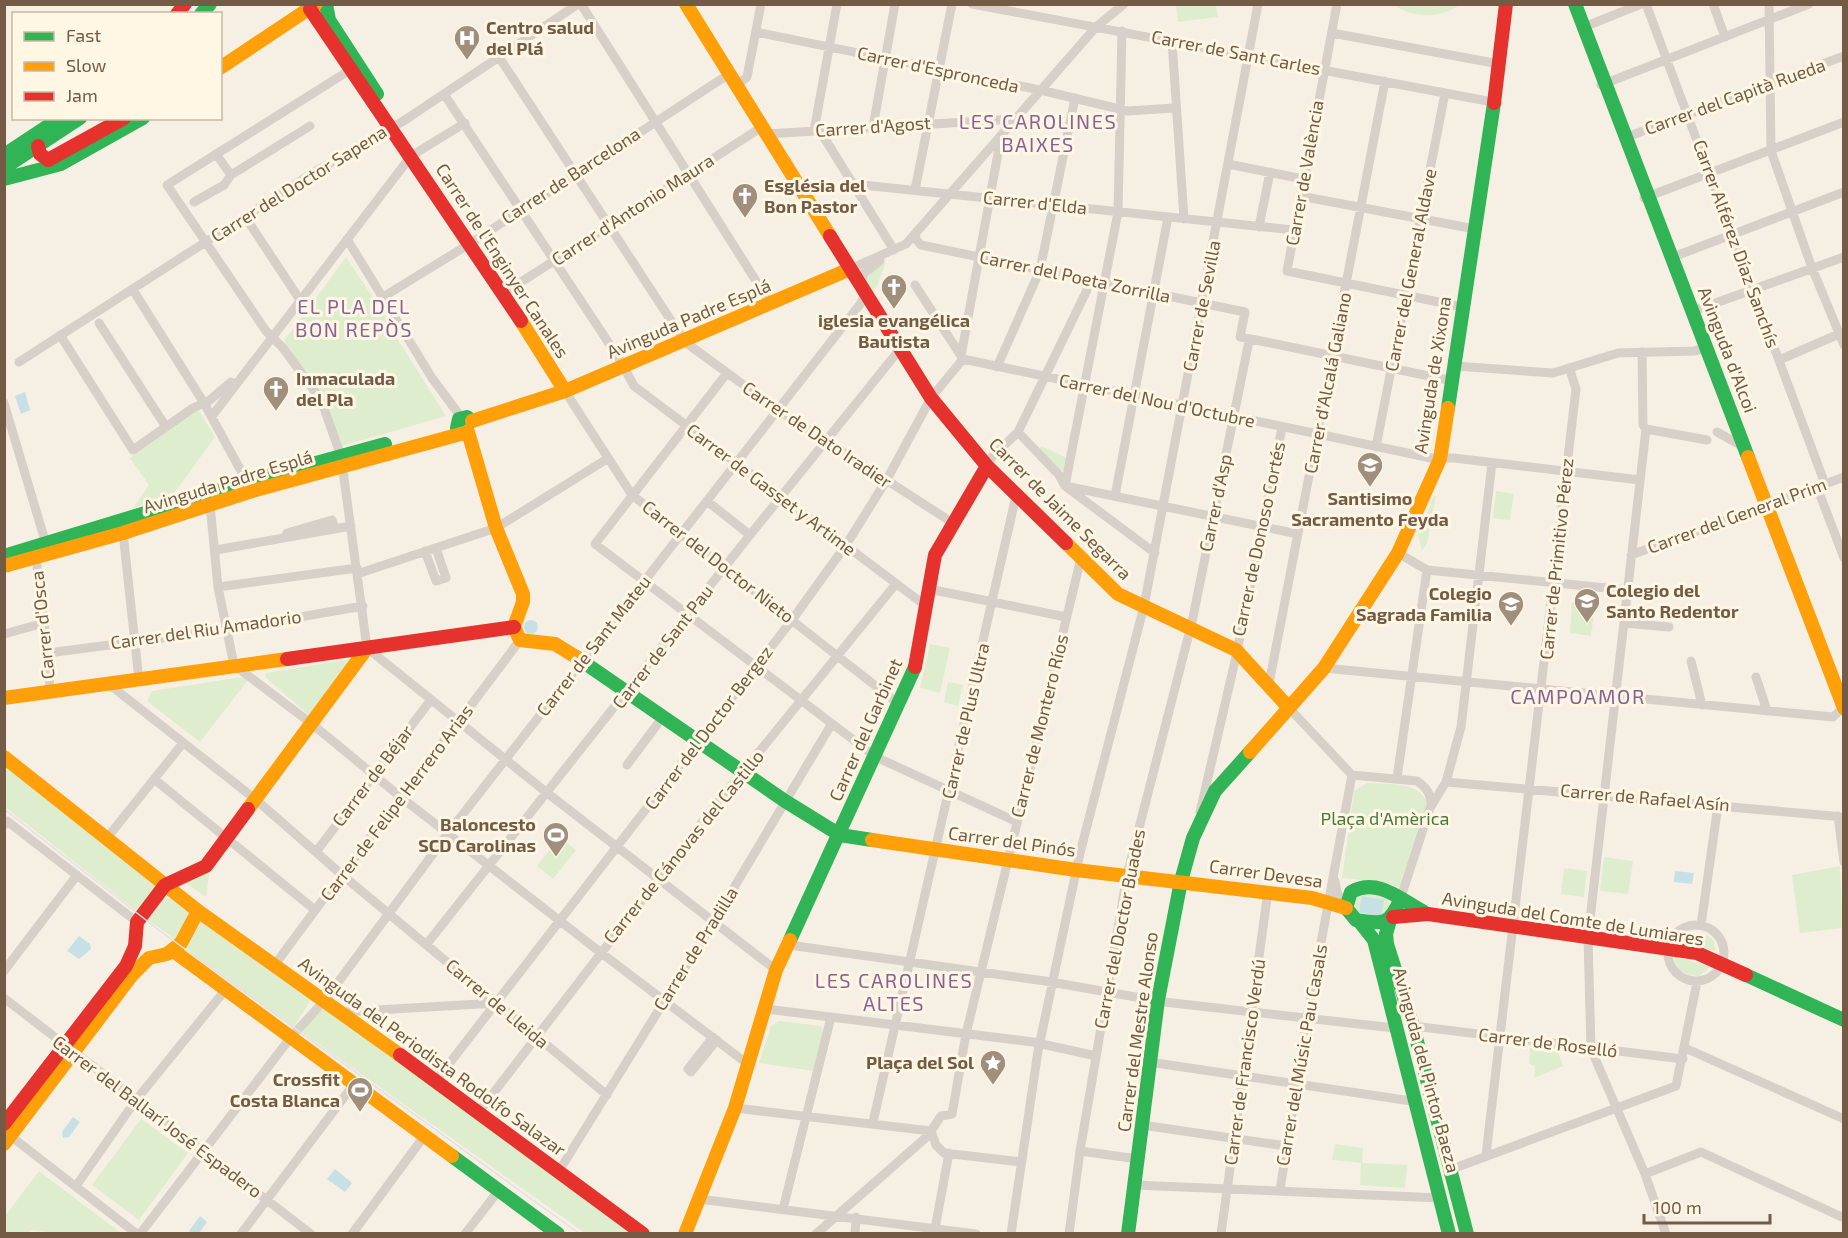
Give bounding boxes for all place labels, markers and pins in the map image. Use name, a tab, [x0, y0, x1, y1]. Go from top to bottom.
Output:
place label: Centro salud del Plá	[486, 16, 594, 59]
hospital icon: Centro salud del Plá	[452, 23, 482, 61]
place label: Església del Bon Pastor	[764, 174, 866, 217]
church icon: Església del Bon Pastor	[730, 181, 760, 219]
church icon: iglesia evangélica Bautista	[879, 272, 909, 310]
place label: iglesia evangélica Bautista	[818, 309, 970, 352]
place label: Inmaculada del Pla	[296, 367, 395, 410]
church icon: Inmaculada del Pla	[261, 374, 291, 412]
school or university icon: Santisimo Sacramento Feyda	[1355, 450, 1385, 488]
place label: Santisimo Sacramento Feyda	[1291, 487, 1449, 530]
place label: Colegio del Santo Redentor	[1606, 579, 1739, 622]
place label: Colegio Sagrada Familia	[1356, 582, 1492, 625]
school or university icon: Colegio del Santo Redentor	[1572, 586, 1602, 624]
school or university icon: Colegio Sagrada Familia	[1496, 589, 1526, 627]
place label: Baloncesto SCD Carolinas	[418, 813, 536, 856]
sports icon: Baloncesto SCD Carolinas	[541, 820, 571, 858]
place icon: Plaça del Sol	[978, 1048, 1008, 1086]
place label: Plaça del Sol	[866, 1051, 974, 1074]
place label: Crossfit Costa Blanca	[230, 1068, 341, 1111]
sports icon: Crossfit Costa Blanca	[345, 1075, 375, 1113]

